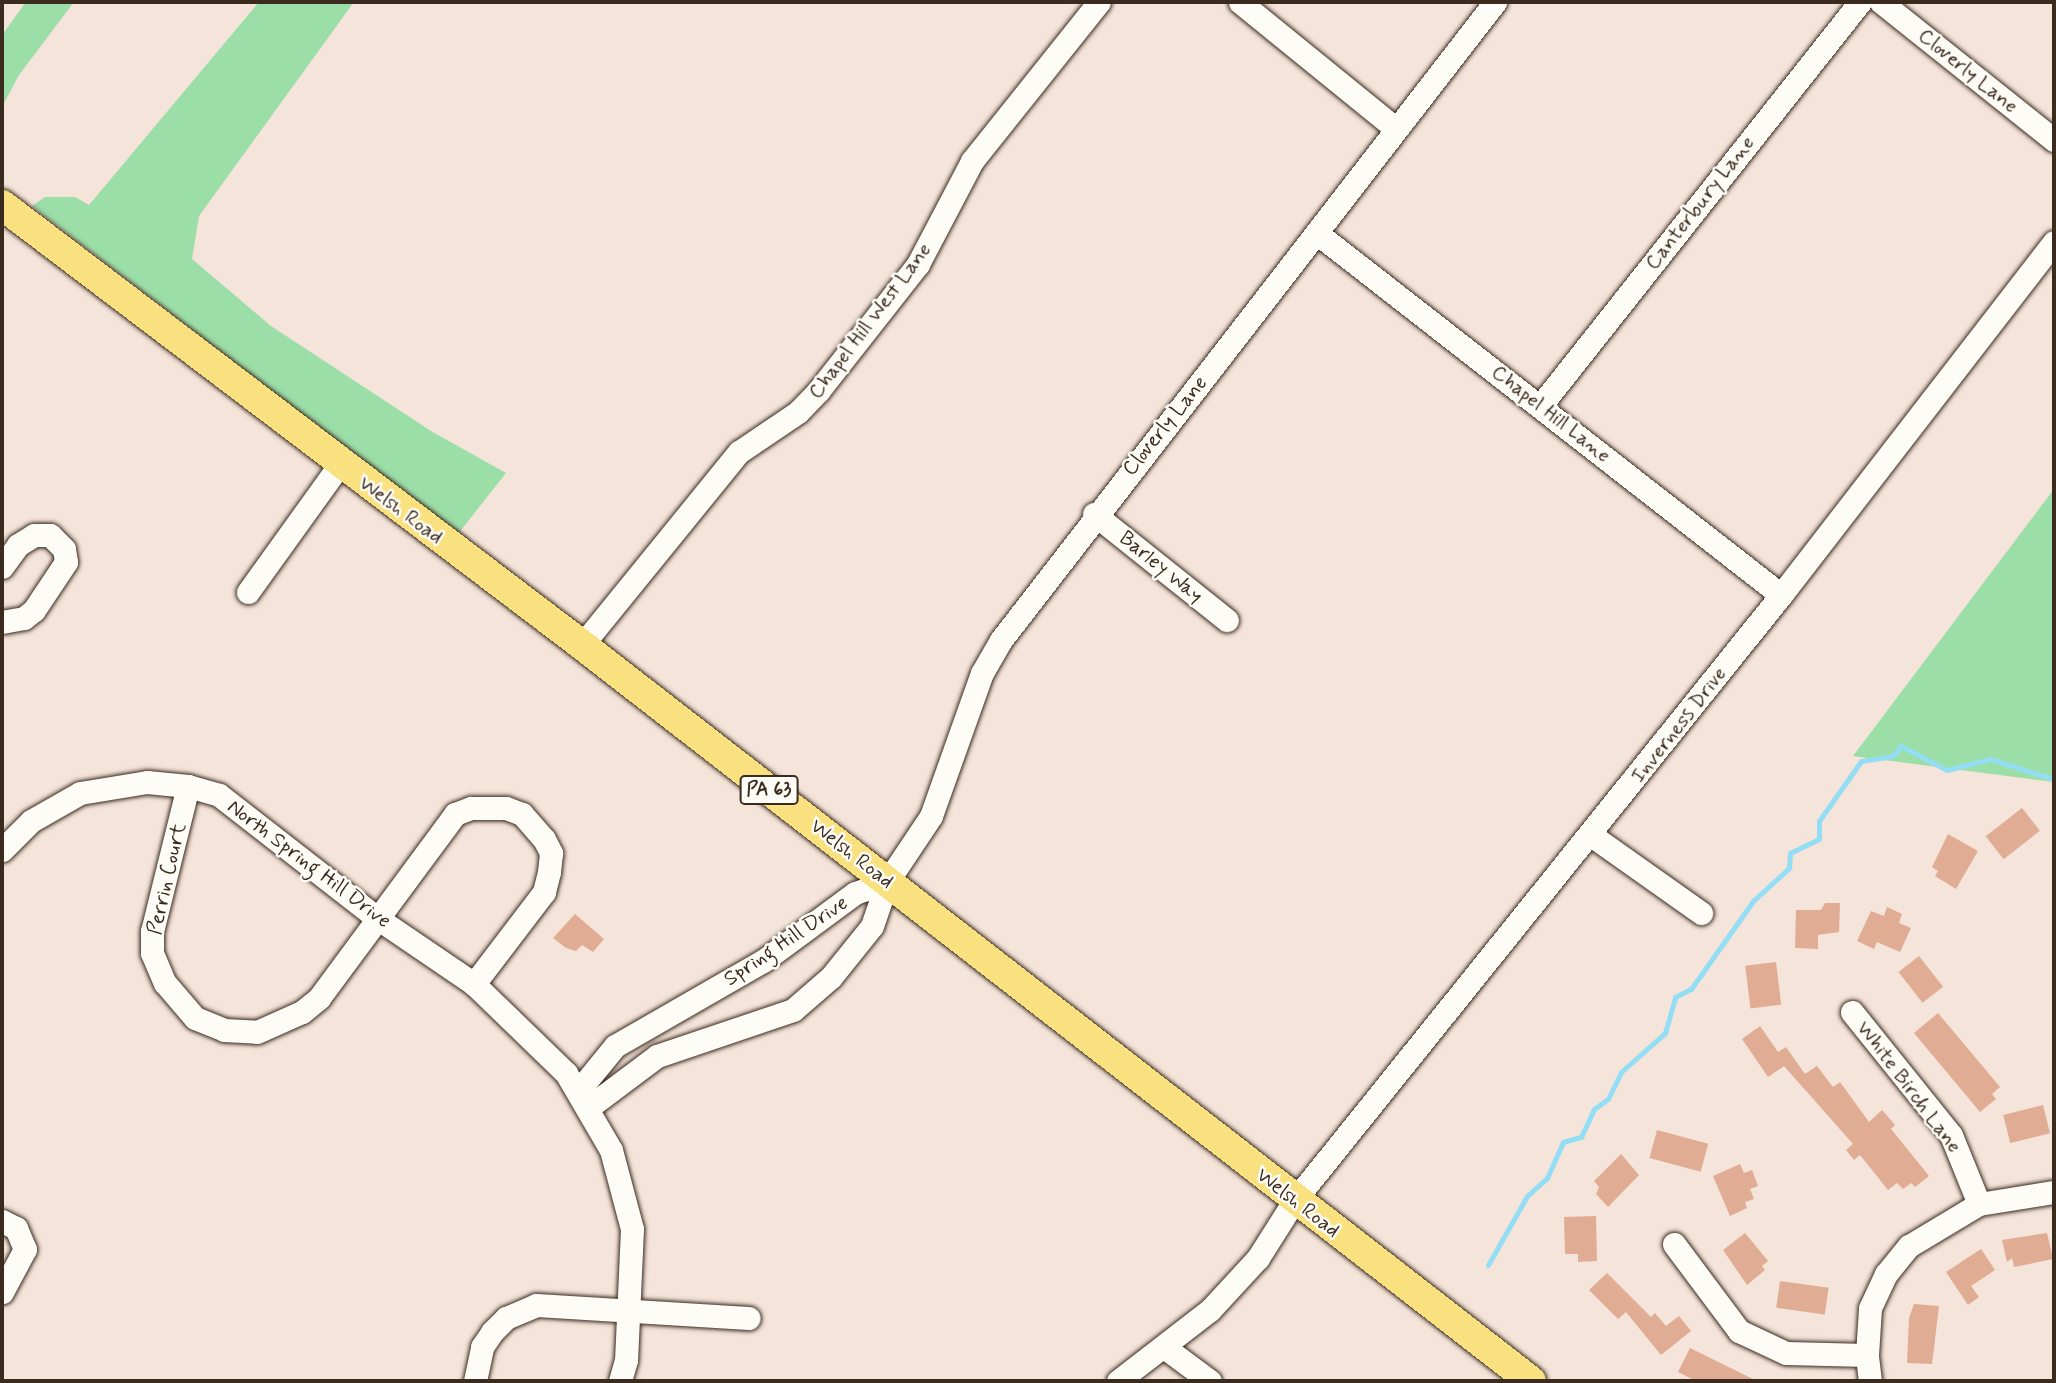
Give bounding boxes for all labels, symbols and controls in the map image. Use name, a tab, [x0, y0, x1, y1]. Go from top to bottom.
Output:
street label: Cloverly Lane	[1913, 23, 2023, 119]
street label: Canterbury Lane	[1641, 132, 1759, 274]
street label: Chapel Hill West Lane	[802, 237, 938, 405]
street label: Chapel Hill Lane	[1487, 360, 1615, 468]
street label: Cloverly Lane	[1117, 371, 1213, 481]
street label: Welsh Road	[354, 470, 448, 550]
street label: Barley Way	[1113, 525, 1209, 609]
street label: Inverness Drive	[1626, 662, 1732, 788]
road number: PA 63	[739, 775, 799, 806]
street label: North Spring Hill Drive	[223, 795, 395, 933]
street label: Welsh Road	[805, 814, 899, 894]
street label: Perrin Court	[142, 822, 192, 936]
street label: Spring Hill Drive	[720, 891, 852, 991]
street label: White Birch Lane	[1851, 1016, 1967, 1158]
street label: Welsh Road	[1251, 1163, 1345, 1243]

